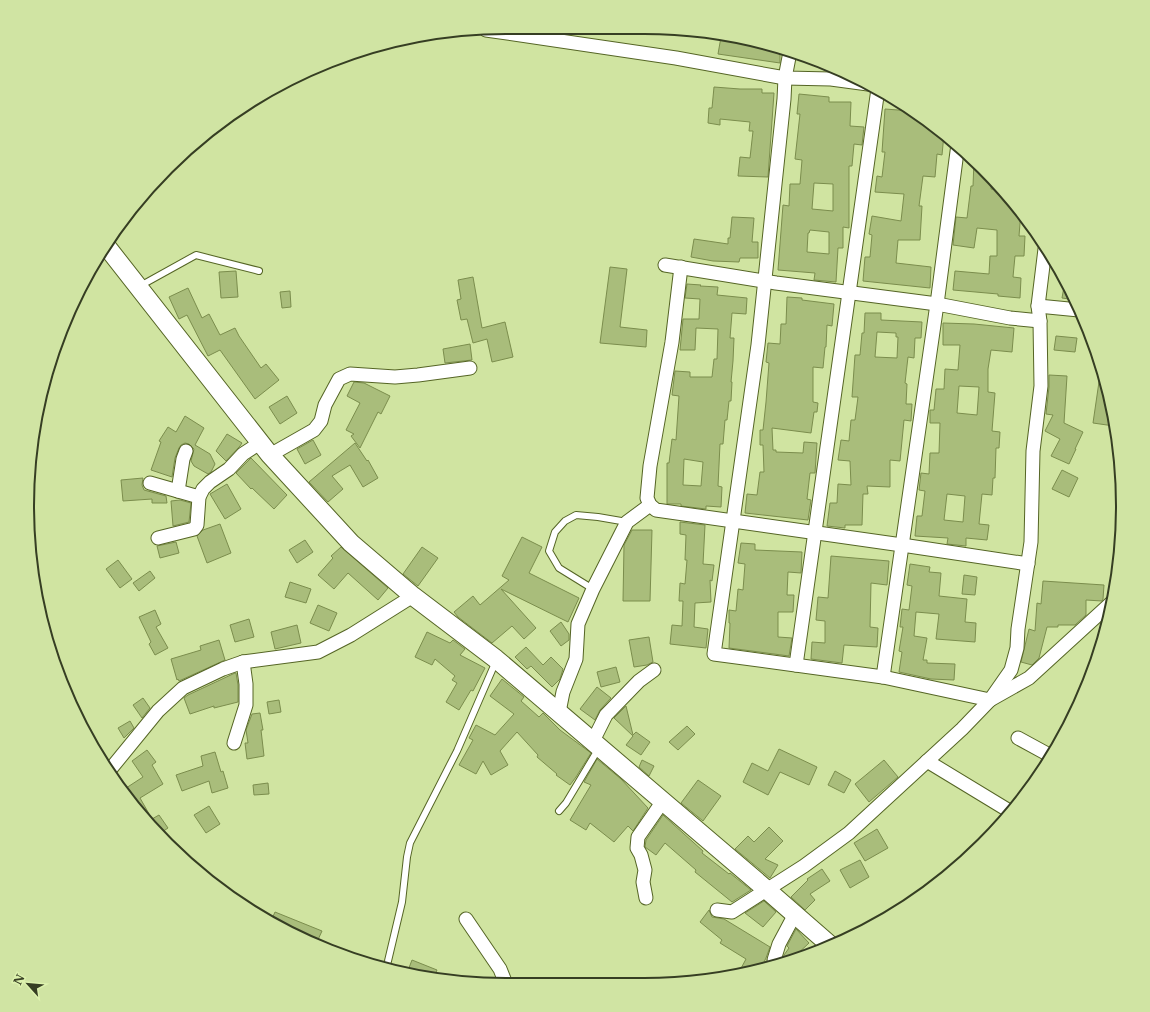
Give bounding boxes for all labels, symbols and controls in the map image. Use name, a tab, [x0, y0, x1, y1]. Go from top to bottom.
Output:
north arrow	[8, 964, 48, 1004]
text: N	[11, 971, 28, 987]

